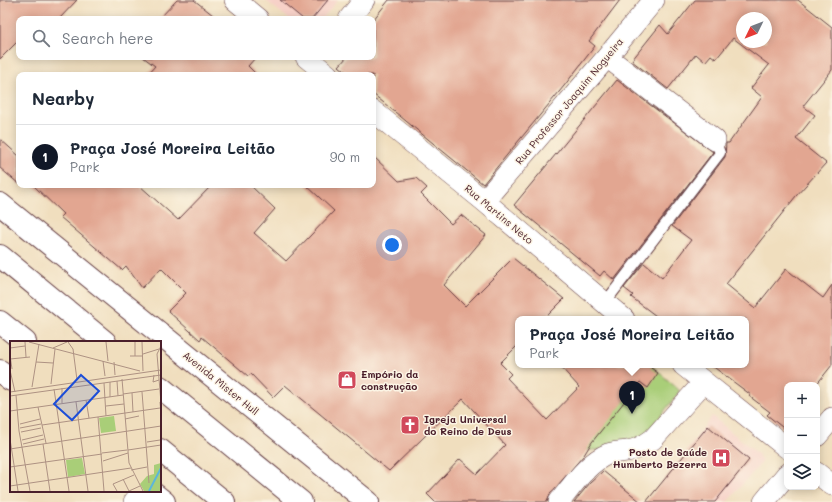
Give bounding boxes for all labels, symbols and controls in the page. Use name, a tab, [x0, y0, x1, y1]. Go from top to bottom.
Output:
north arrow	[736, 12, 772, 48]
search box	[16, 16, 376, 60]
icon: search	[30, 27, 52, 49]
text: Search here	[62, 28, 153, 48]
street label: Rua Professor Joaquim Nogueira	[512, 35, 626, 167]
text: Nearby	[32, 87, 94, 109]
text: Praça José Moreira Leitão	[70, 138, 275, 158]
text: 1	[42, 148, 48, 165]
text: 90 m	[330, 148, 360, 165]
text: Park	[70, 158, 99, 175]
street label: Rua Martins Neto	[462, 181, 536, 247]
your location	[382, 235, 402, 255]
popup	[515, 316, 749, 368]
text: Praça José Moreira Leitão	[530, 324, 734, 344]
inset map	[10, 341, 161, 492]
text: Park	[530, 344, 559, 361]
street label: Avenida Mister Hull	[180, 348, 262, 418]
place label: Empório da construção	[361, 367, 418, 393]
shop icon: Empório da construção	[336, 369, 358, 391]
pin: 1	[619, 381, 645, 414]
map controls	[784, 382, 820, 490]
button: +	[784, 382, 820, 418]
place label: Igreja Universal do Reino de Deus	[424, 412, 511, 438]
church icon: Igreja Universal do Reino de Deus	[399, 414, 421, 436]
button: −	[784, 418, 820, 454]
place label: Posto de Saúde Humberto Bezerra	[613, 445, 707, 471]
hospital icon: Posto de Saúde Humberto Bezerra	[710, 447, 732, 469]
button: layers	[784, 454, 820, 490]

